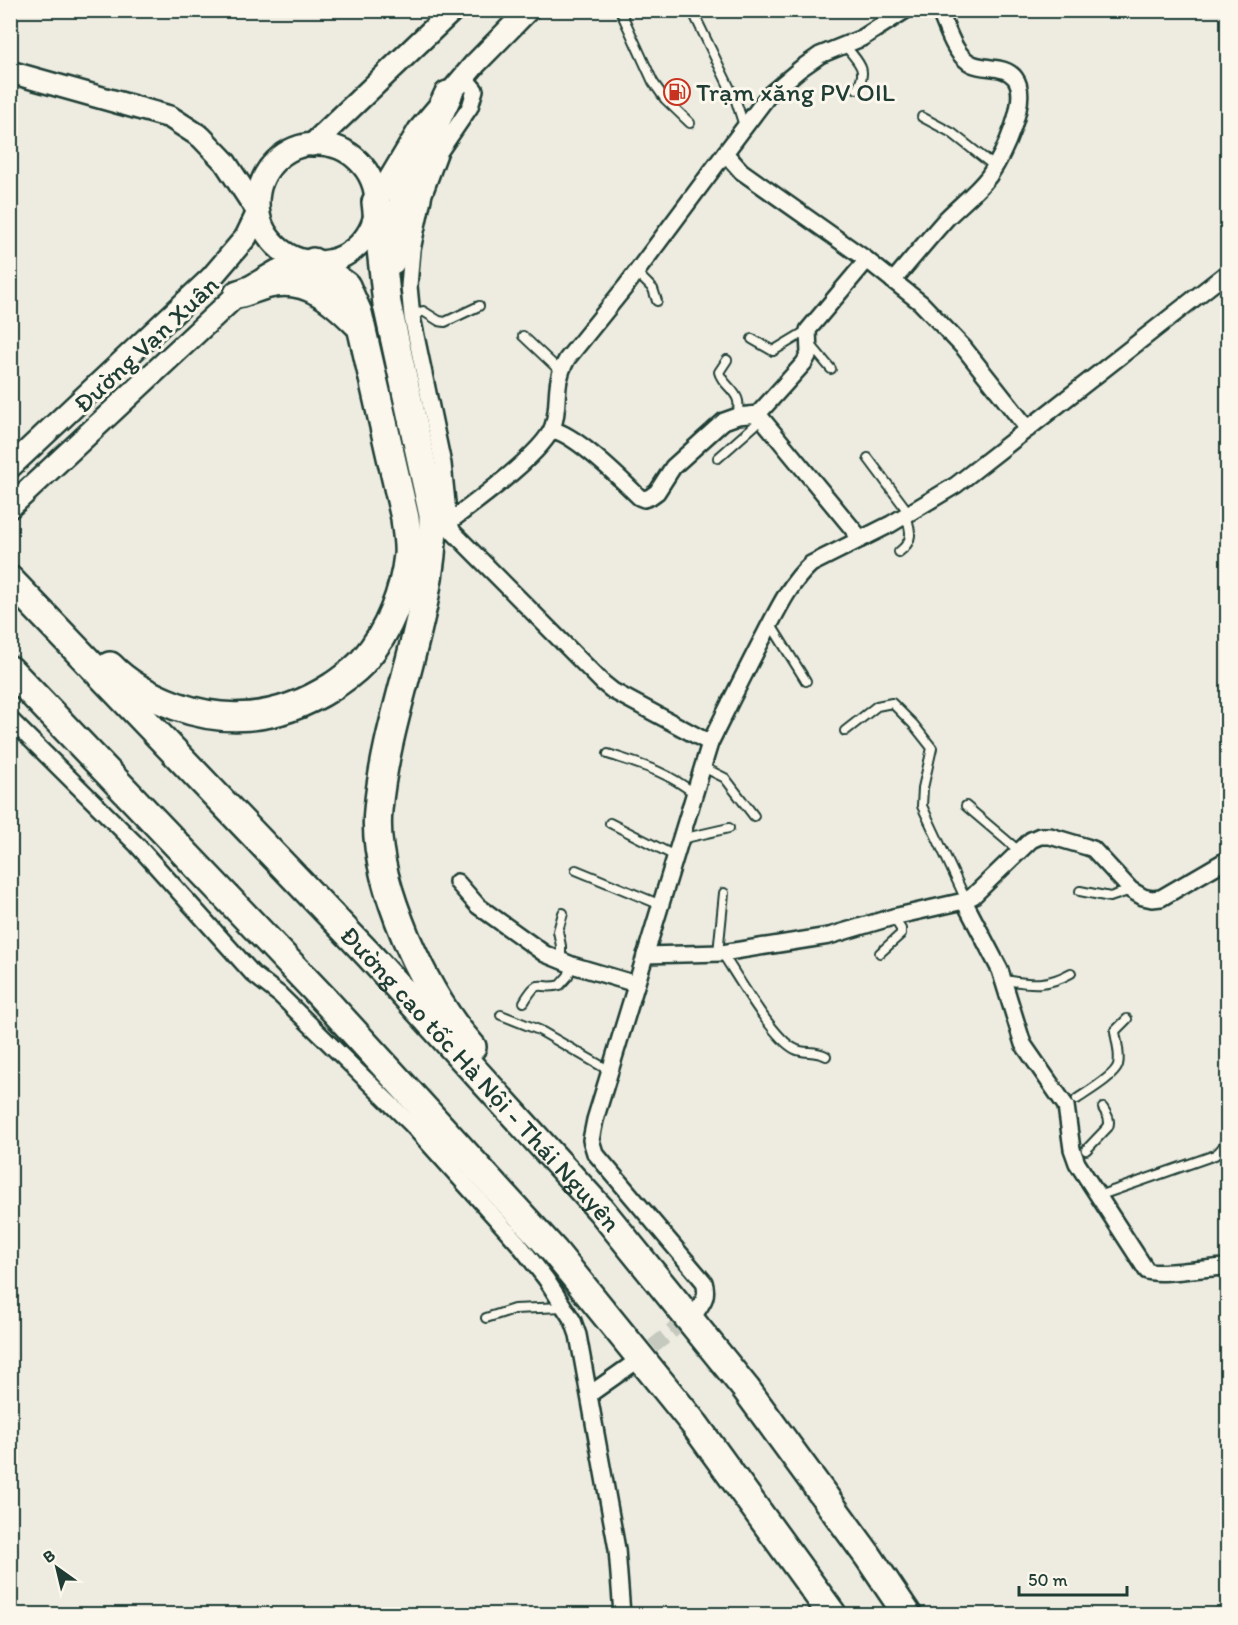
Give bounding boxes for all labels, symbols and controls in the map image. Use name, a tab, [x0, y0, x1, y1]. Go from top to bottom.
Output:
place label: Trạm xăng PV OIL	[696, 76, 895, 108]
fuel station icon: Trạm xăng PV OIL	[662, 77, 692, 107]
street label: Đường Vạn Xuân	[67, 268, 225, 419]
street label: Đường cao tốc Hà Nội - Thái Nguyên	[334, 919, 628, 1238]
north arrow	[27, 1538, 87, 1598]
text: B	[39, 1545, 59, 1567]
scale bar	[1019, 1559, 1127, 1597]
text: 50 m	[1028, 1569, 1068, 1591]

